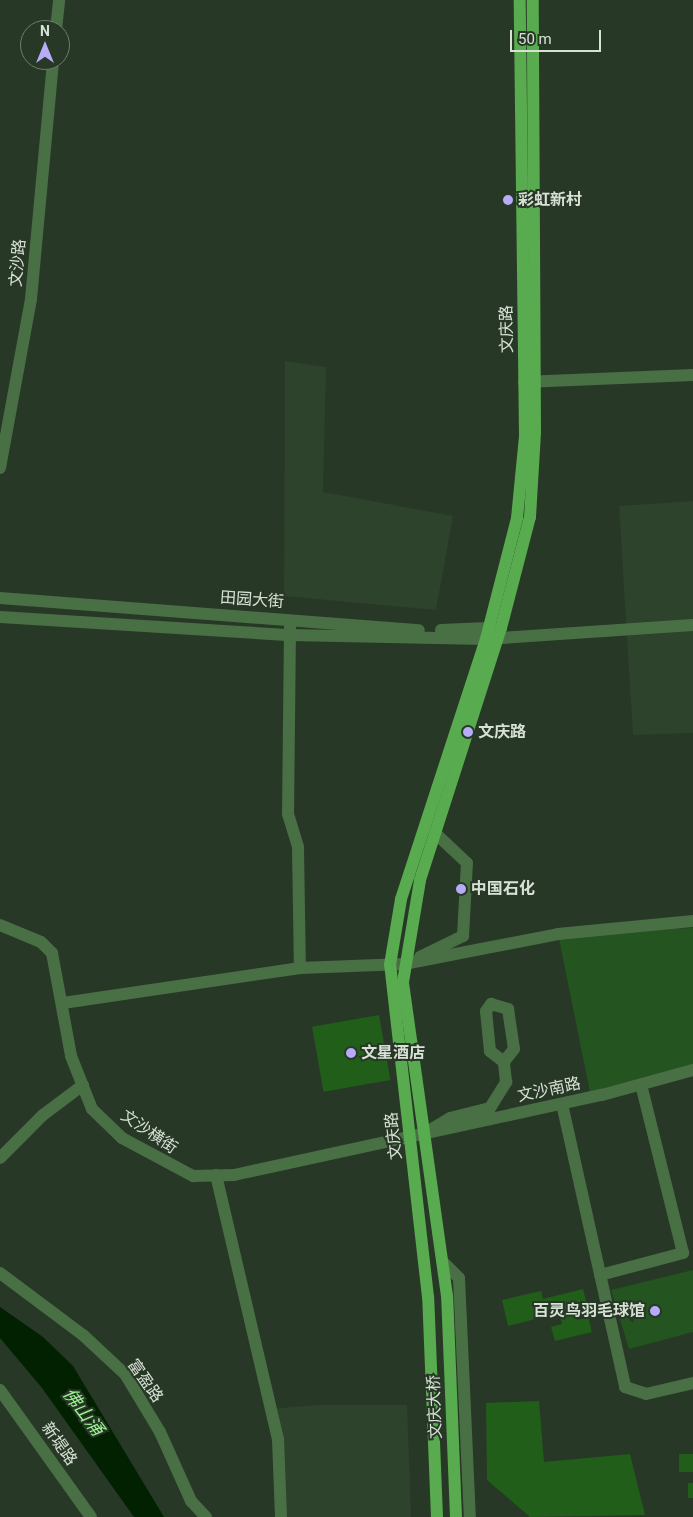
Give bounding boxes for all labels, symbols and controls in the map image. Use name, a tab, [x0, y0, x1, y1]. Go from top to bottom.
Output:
north arrow	[20, 20, 70, 70]
scale bar	[513, 20, 604, 52]
text: N	[40, 23, 50, 39]
text: 50 m	[518, 30, 552, 48]
place label: 彩虹新村	[518, 190, 582, 210]
marker: 彩虹新村	[502, 194, 514, 206]
street label: 文沙路	[6, 238, 30, 288]
street label: 文庆路	[497, 305, 517, 353]
street label: 田园大街	[219, 588, 285, 612]
place label: 文庆路	[478, 722, 526, 742]
marker: 文庆路	[462, 726, 474, 738]
place label: 中国石化	[471, 879, 535, 899]
marker: 中国石化	[455, 883, 467, 895]
place label: 文星酒店	[361, 1043, 425, 1063]
marker: 文星酒店	[345, 1047, 357, 1059]
street label: 文沙南路	[516, 1074, 582, 1106]
street label: 文沙横街	[117, 1106, 181, 1158]
street label: 文庆路	[382, 1111, 406, 1161]
place label: 百灵鸟羽毛球馆	[533, 1301, 645, 1321]
marker: 百灵鸟羽毛球馆	[649, 1305, 661, 1317]
street label: 富盈路	[123, 1356, 167, 1406]
street label: 文庆大桥	[424, 1375, 446, 1439]
water label: 佛山涌	[58, 1384, 108, 1440]
street label: 新堤路	[37, 1419, 81, 1469]

